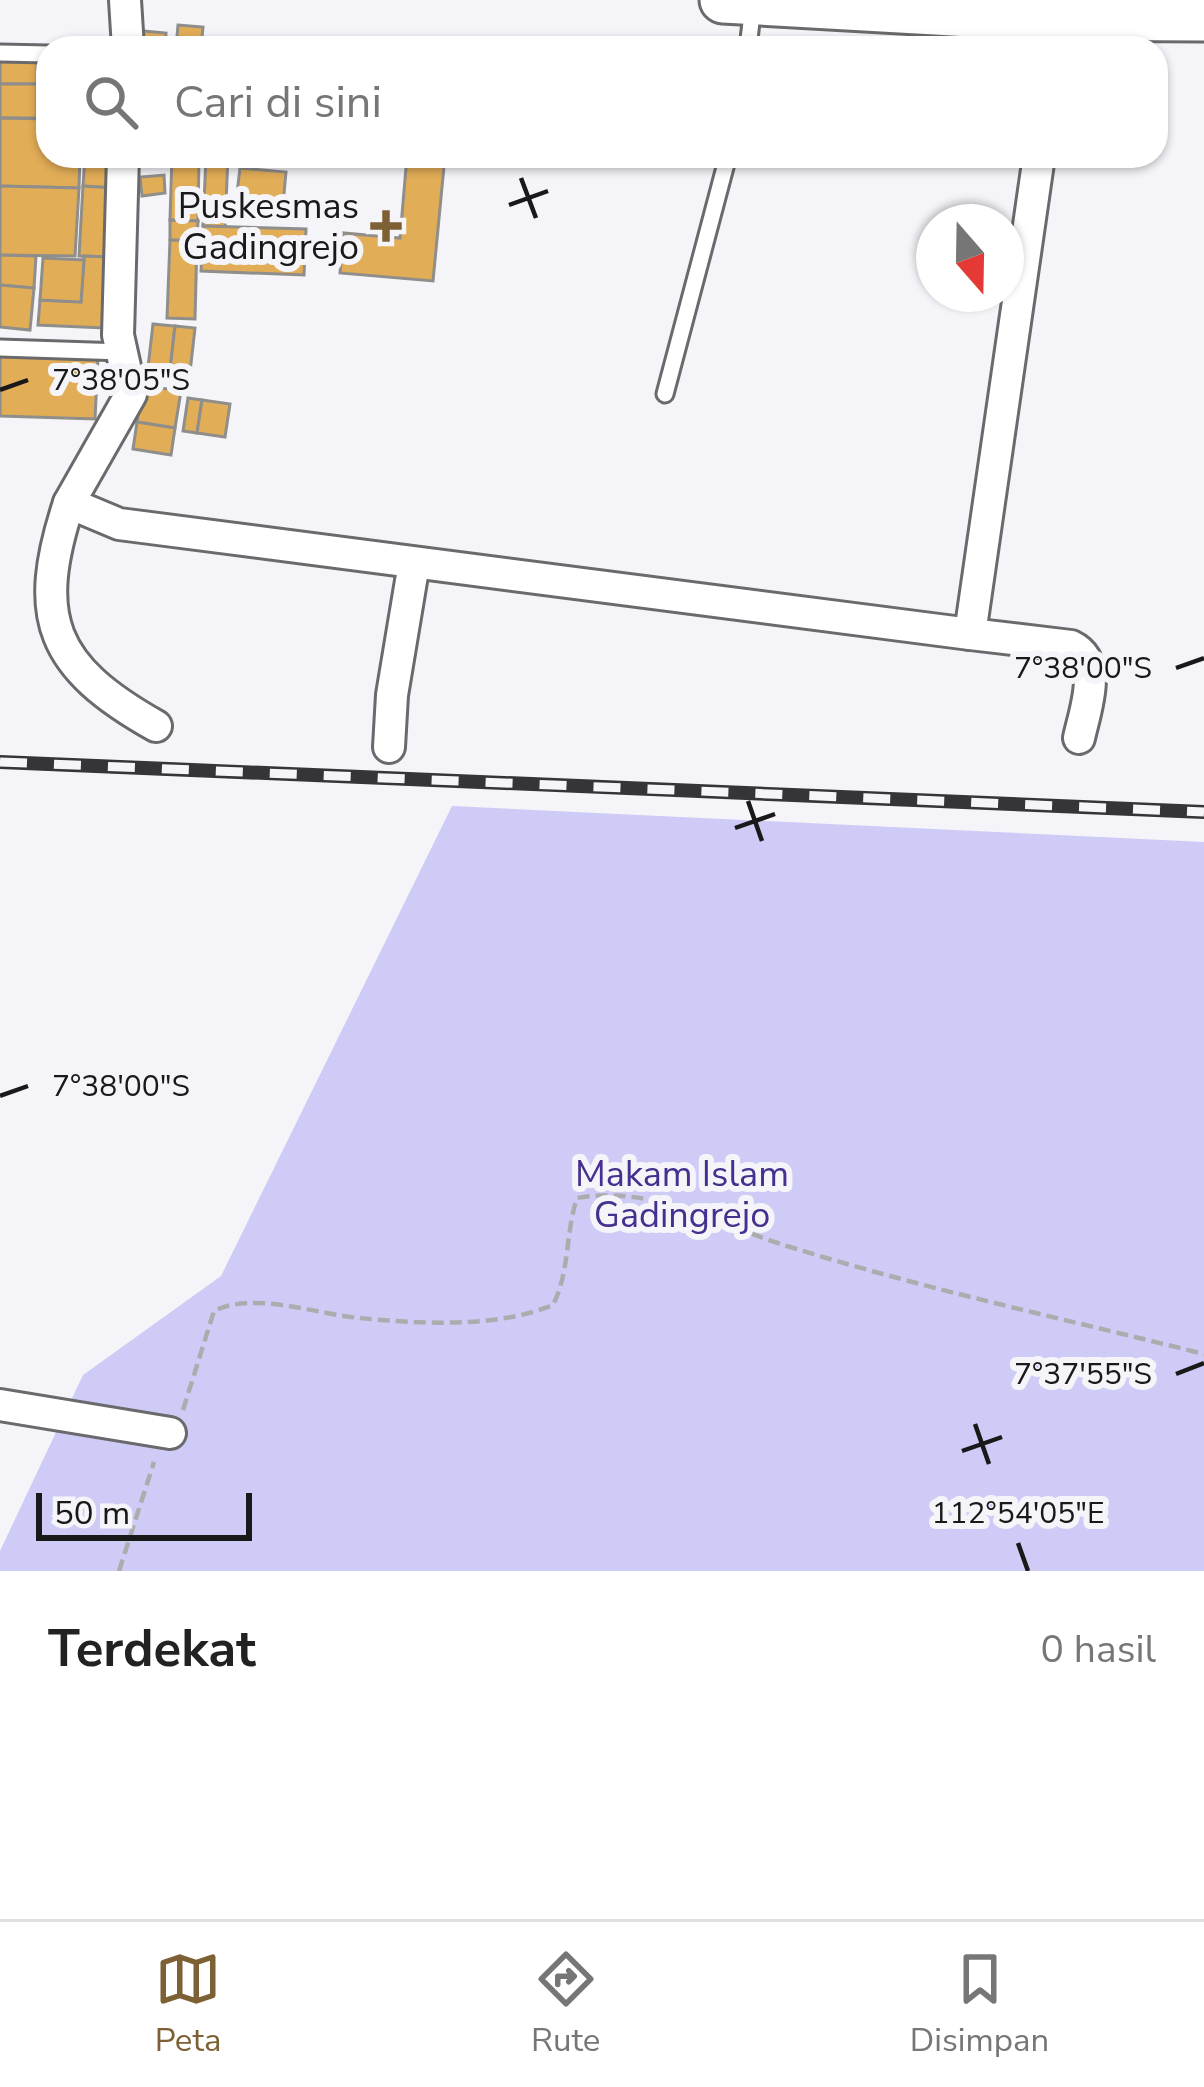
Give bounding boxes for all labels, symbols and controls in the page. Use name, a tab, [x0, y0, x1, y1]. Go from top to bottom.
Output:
search box	[36, 36, 1168, 168]
icon: search	[78, 69, 144, 135]
text: Cari di sini	[174, 72, 382, 133]
place label: Puskesmas Gadingrejo	[178, 182, 359, 272]
north arrow	[916, 204, 1024, 312]
marker: Puskesmas Gadingrejo	[370, 210, 402, 242]
text: 7°38'05"S	[52, 360, 190, 401]
text: 7°38'00"S	[1014, 648, 1152, 689]
text: 7°38'00"S	[52, 1066, 190, 1107]
park label: Makam Islam Gadingrejo	[575, 1150, 789, 1240]
text: 7°37'55"S	[1014, 1354, 1152, 1395]
scale bar	[36, 1487, 252, 1540]
text: 50 m	[54, 1491, 130, 1536]
text: 112°54'05"E	[932, 1493, 1104, 1534]
text: Terdekat	[48, 1614, 256, 1684]
text: 0 hasil	[1040, 1623, 1156, 1676]
tab: Peta	[155, 1946, 221, 2063]
tab: Rute	[531, 1946, 600, 2063]
tab: Disimpan	[910, 1946, 1049, 2063]

